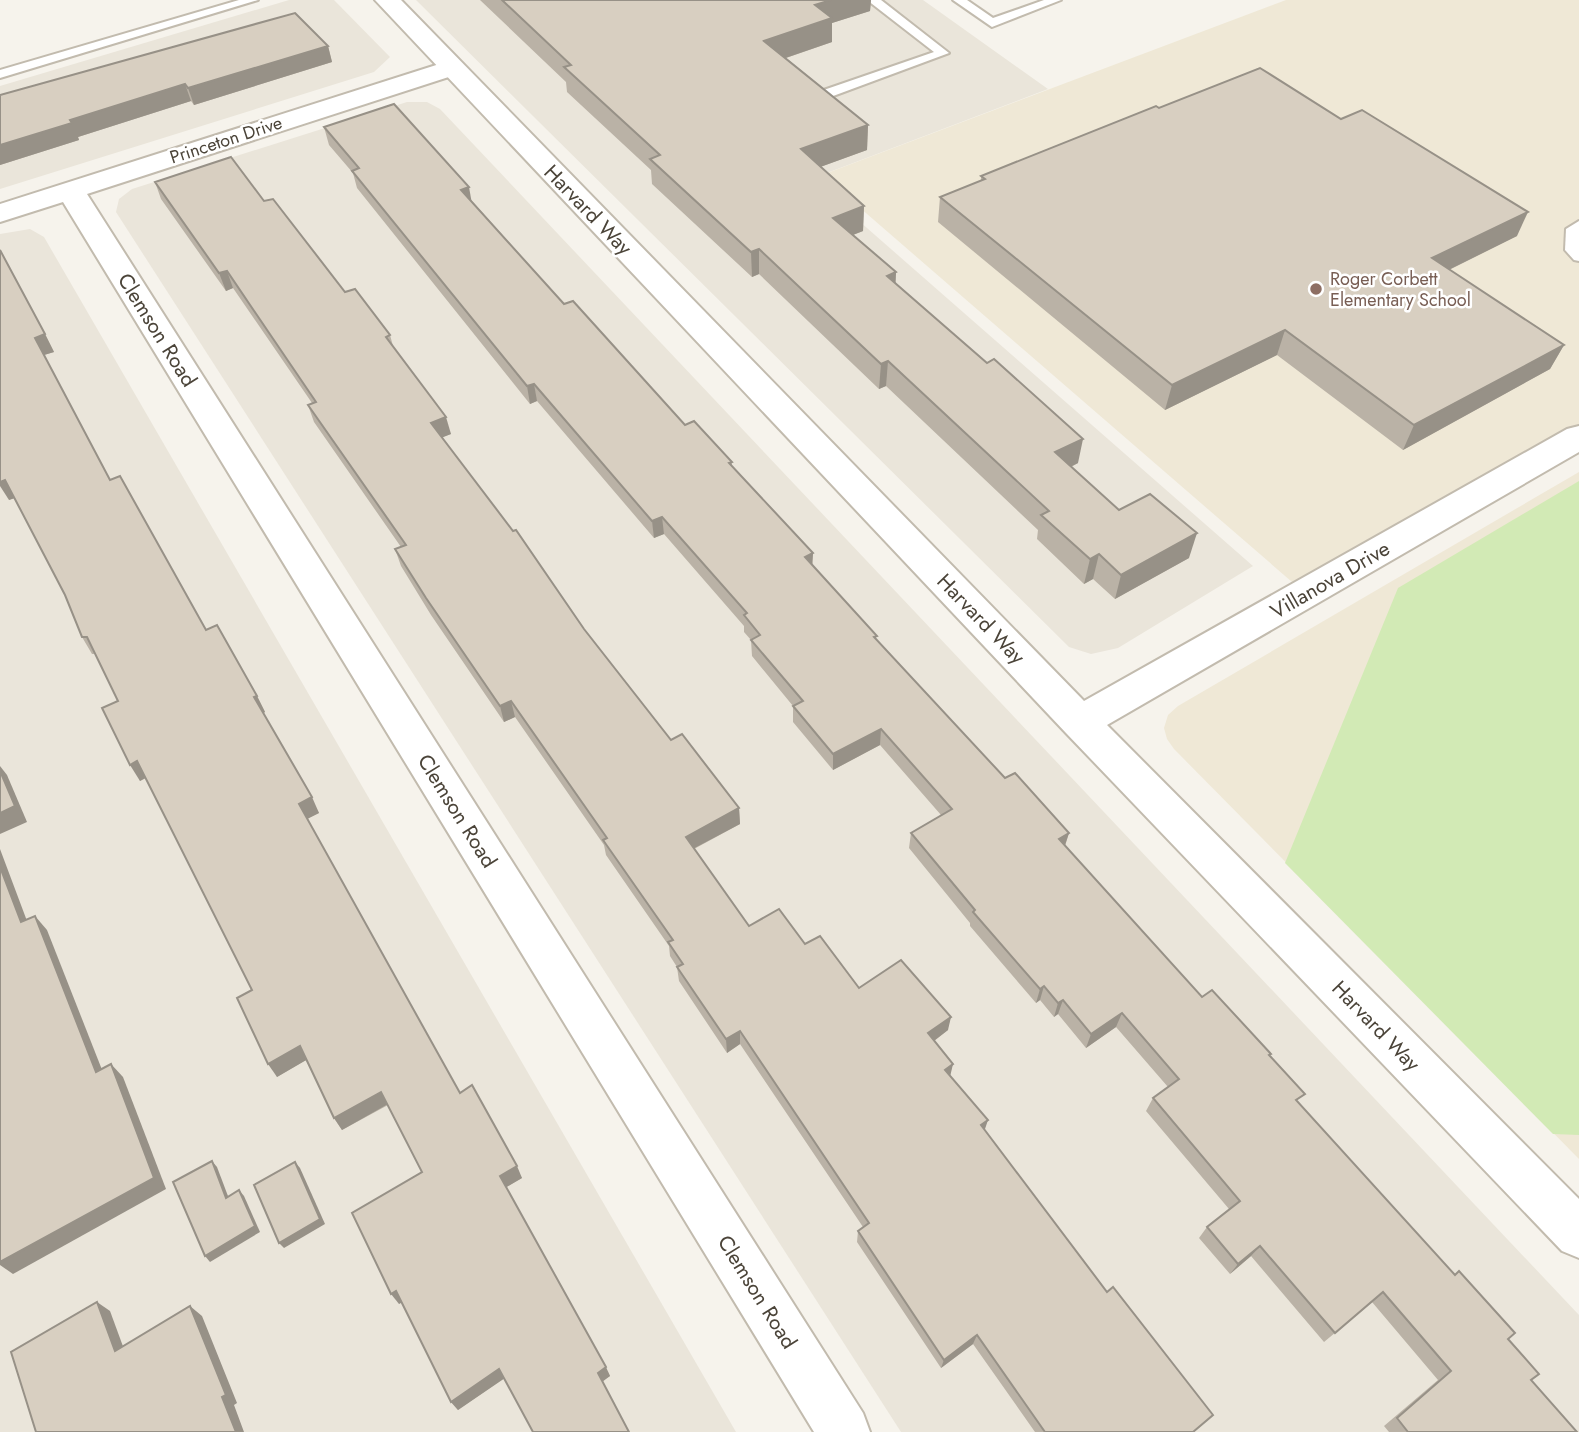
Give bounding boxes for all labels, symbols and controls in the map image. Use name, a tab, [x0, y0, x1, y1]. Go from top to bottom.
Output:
street label: Princeton Drive	[166, 110, 286, 170]
street label: Harvard Way	[537, 158, 639, 263]
place label: Roger Corbett Elementary School	[1330, 266, 1471, 313]
street label: Clemson Road	[110, 267, 204, 393]
marker: Roger Corbett Elementary School	[1308, 281, 1324, 297]
street label: Villanova Drive	[1265, 534, 1395, 626]
street label: Harvard Way	[930, 567, 1032, 672]
street label: Clemson Road	[410, 748, 504, 874]
street label: Harvard Way	[1325, 974, 1427, 1079]
street label: Clemson Road	[710, 1229, 804, 1355]

